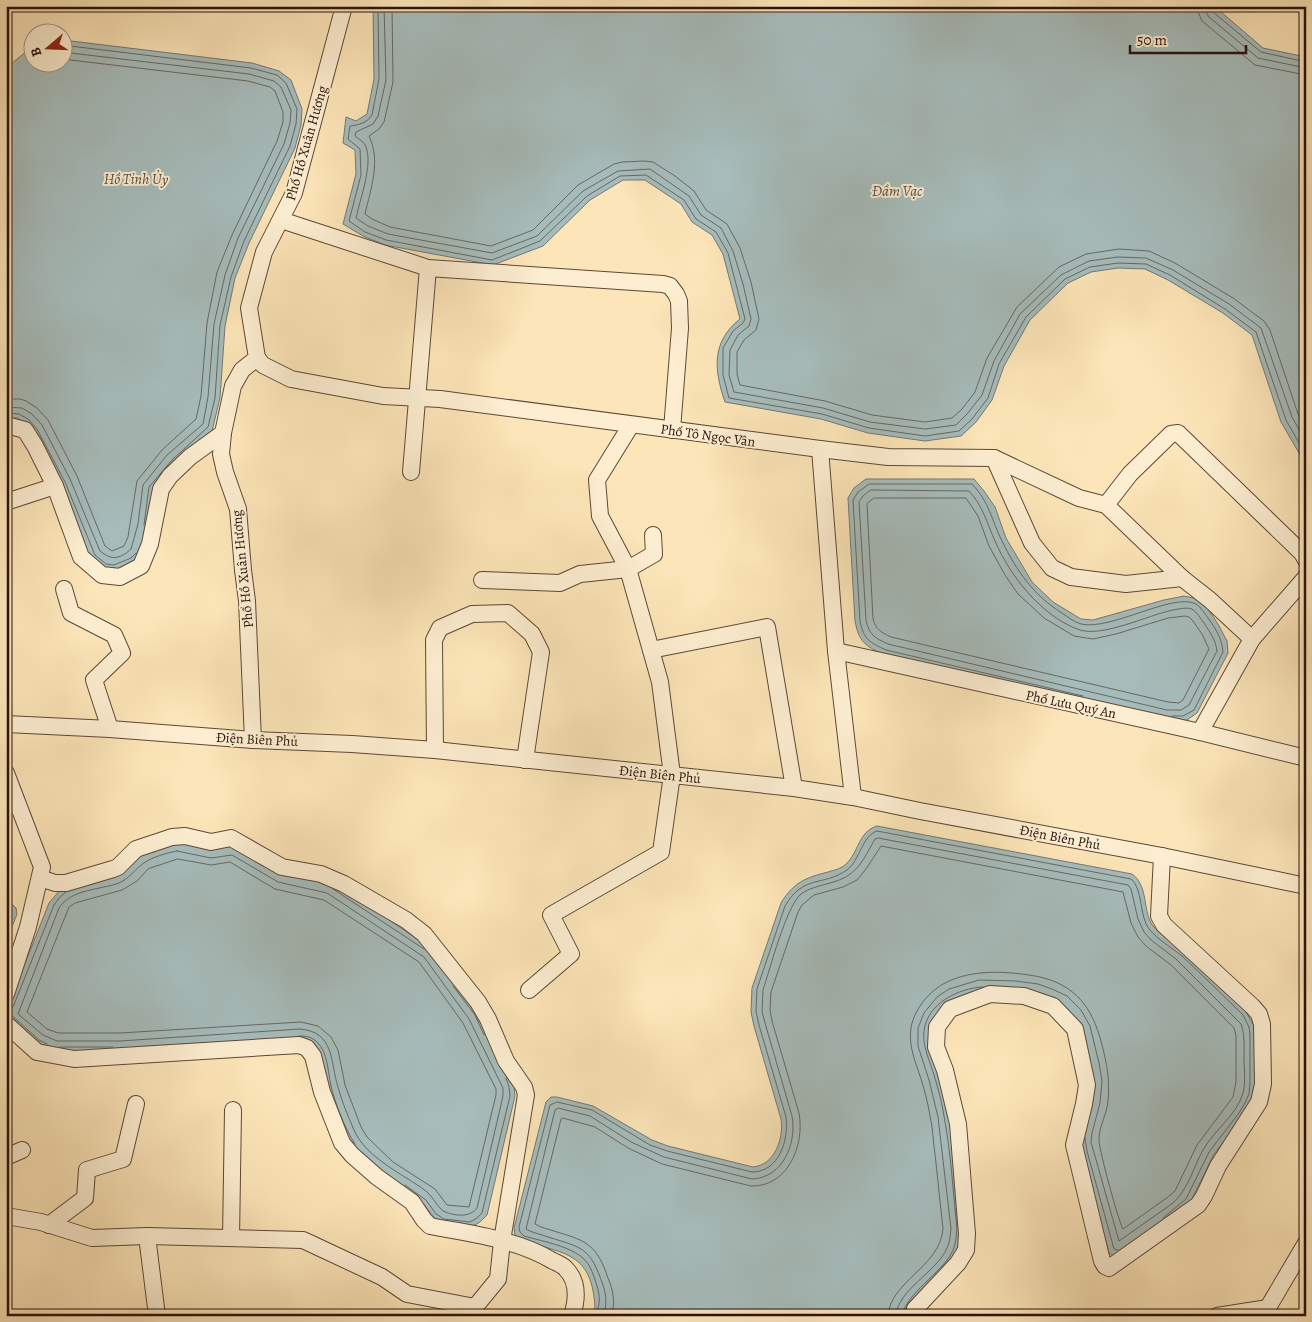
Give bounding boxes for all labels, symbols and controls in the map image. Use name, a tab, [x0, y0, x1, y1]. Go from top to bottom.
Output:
north arrow	[22, 22, 72, 72]
scale bar	[1130, 22, 1246, 54]
text: 50 m	[1137, 30, 1167, 50]
text: B	[26, 45, 47, 59]
street label: Phố Hồ Xuân Hương	[281, 84, 332, 203]
water label: Hồ Tỉnh Ủy	[104, 169, 169, 189]
water label: Đầm Vạc	[872, 181, 923, 201]
street label: Phố Tô Ngọc Vân	[659, 419, 757, 452]
street label: Phố Hồ Xuân Hương	[227, 509, 258, 629]
street label: Phố Lưu Quý An	[1024, 686, 1118, 723]
street label: Điện Biên Phủ	[215, 728, 299, 751]
street label: Điện Biên Phủ	[618, 761, 702, 788]
street label: Điện Biên Phủ	[1018, 820, 1103, 855]

